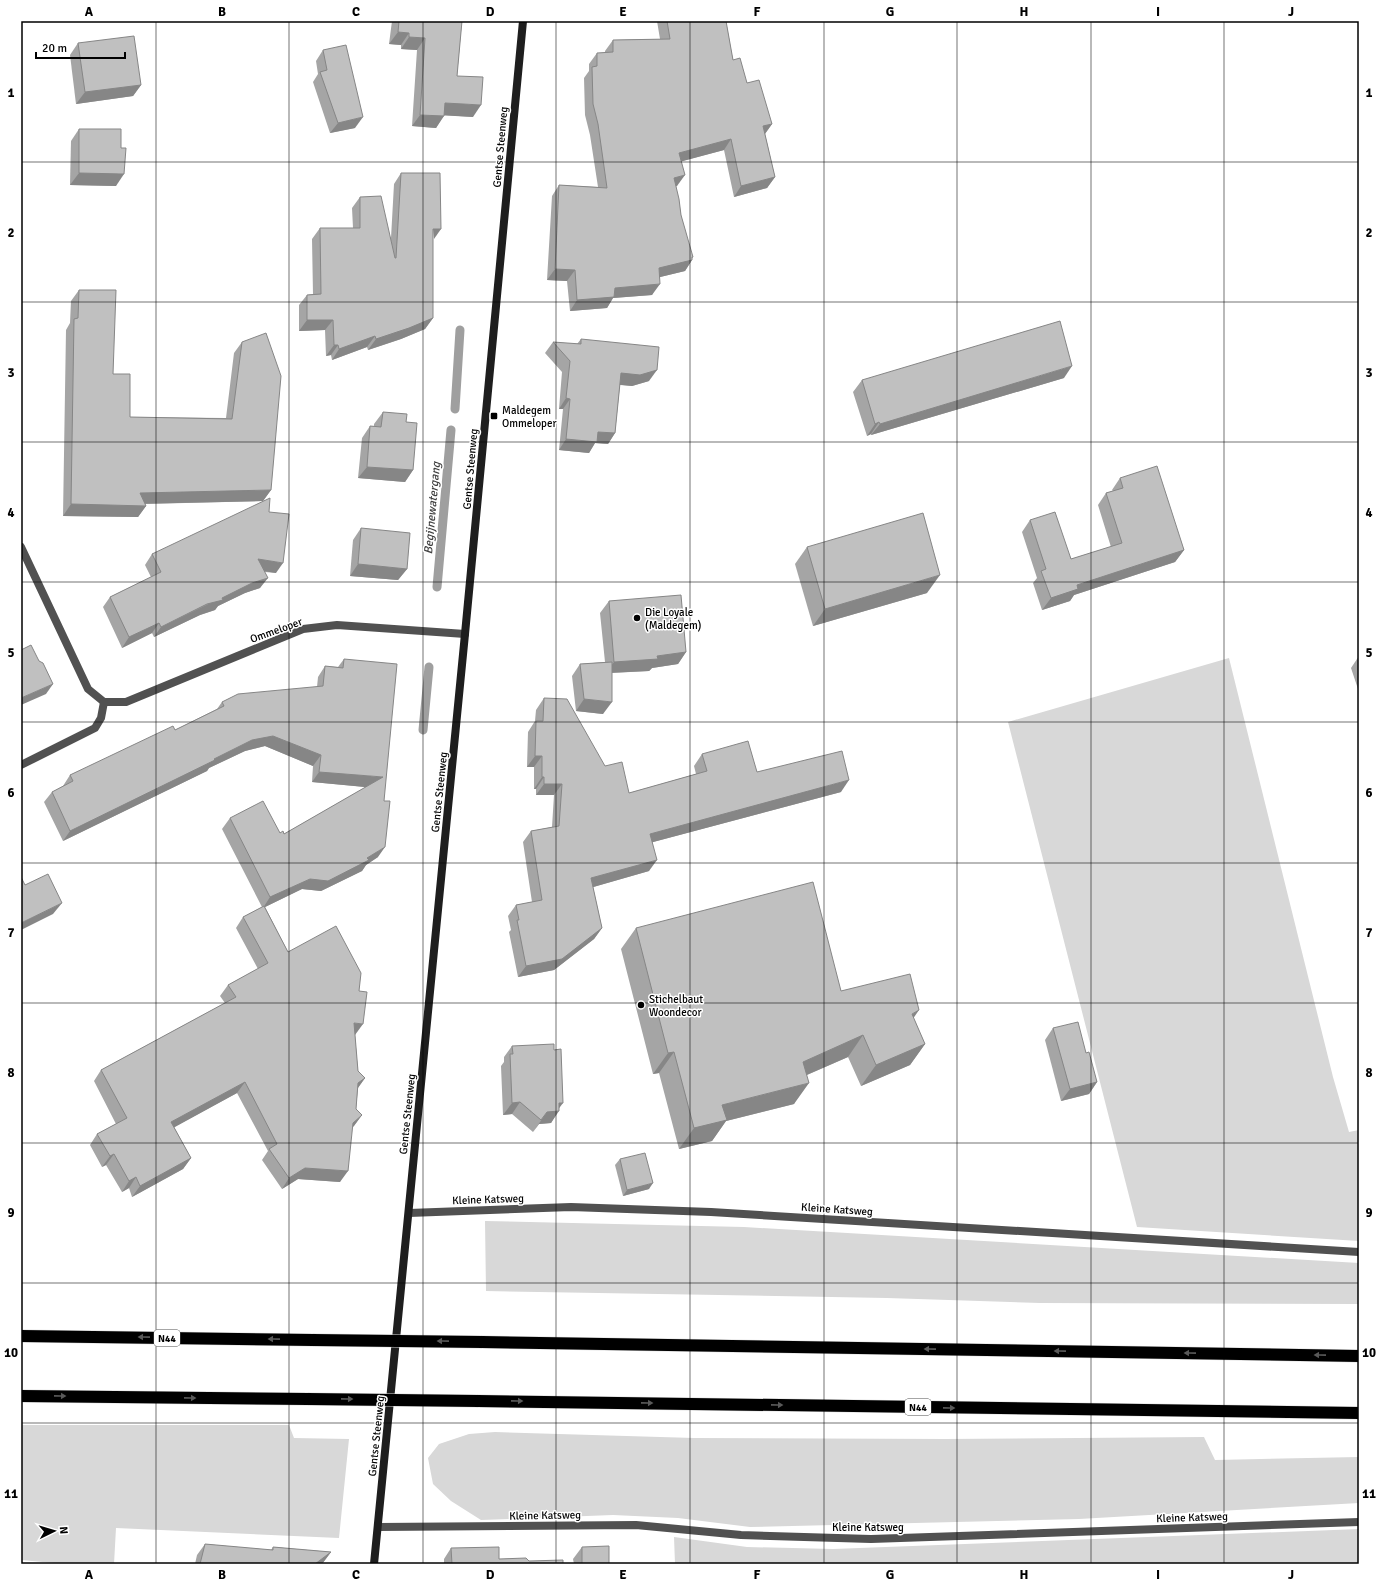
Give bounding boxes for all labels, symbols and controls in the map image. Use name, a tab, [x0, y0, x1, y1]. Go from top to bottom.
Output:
text: A	[85, 4, 94, 20]
text: B	[218, 4, 226, 20]
text: C	[352, 4, 360, 20]
text: D	[486, 4, 495, 20]
text: E	[619, 4, 627, 20]
text: F	[754, 4, 761, 20]
text: G	[886, 4, 894, 20]
text: H	[1020, 4, 1028, 20]
text: I	[1156, 4, 1160, 20]
text: J	[1288, 4, 1294, 20]
scale bar	[36, 34, 125, 60]
text: 20 m	[42, 41, 67, 56]
text: 1	[7, 85, 15, 101]
text: 1	[1365, 85, 1373, 101]
street label: Gentse Steenweg	[490, 106, 511, 188]
text: 2	[7, 225, 15, 241]
text: 2	[1365, 225, 1373, 241]
text: 3	[7, 365, 15, 381]
text: 3	[1365, 365, 1373, 381]
place label: Maldegem Ommeloper	[502, 404, 557, 430]
marker: Maldegem Ommeloper	[489, 411, 499, 421]
street label: Gentse Steenweg	[460, 428, 481, 510]
water label: Begijnewatergang	[421, 460, 444, 555]
text: 4	[7, 505, 15, 521]
text: 4	[1365, 505, 1373, 521]
place label: Die Loyale (Maldegem)	[645, 606, 701, 632]
marker: Die Loyale (Maldegem)	[632, 613, 642, 623]
street label: Ommeloper	[248, 615, 304, 646]
text: 5	[7, 645, 15, 661]
text: 5	[1365, 645, 1373, 661]
street label: Gentse Steenweg	[429, 751, 450, 833]
text: 6	[7, 785, 15, 801]
text: 6	[1365, 785, 1373, 801]
text: 7	[7, 925, 15, 941]
text: 7	[1365, 925, 1373, 941]
place label: Stichelbaut Woondecor	[649, 993, 703, 1019]
marker: Stichelbaut Woondecor	[636, 1000, 646, 1010]
text: 8	[7, 1065, 15, 1081]
text: 8	[1365, 1065, 1373, 1081]
street label: Gentse Steenweg	[397, 1073, 418, 1155]
street label: Kleine Katsweg	[452, 1192, 524, 1207]
street label: Kleine Katsweg	[801, 1201, 873, 1219]
text: 9	[7, 1205, 15, 1221]
text: 9	[1365, 1205, 1373, 1221]
road number: N44	[154, 1330, 180, 1346]
one-way arrow	[138, 1334, 150, 1341]
one-way arrow	[267, 1336, 280, 1342]
one-way arrow	[436, 1338, 449, 1344]
text: 10	[4, 1345, 18, 1361]
text: 10	[1362, 1345, 1376, 1361]
one-way arrow	[923, 1346, 936, 1352]
one-way arrow	[1054, 1348, 1066, 1355]
one-way arrow	[1183, 1350, 1196, 1356]
one-way arrow	[1313, 1352, 1326, 1358]
one-way arrow	[54, 1393, 67, 1399]
one-way arrow	[184, 1394, 196, 1401]
street label: Gentse Steenweg	[366, 1395, 387, 1477]
one-way arrow	[341, 1396, 354, 1402]
one-way arrow	[511, 1398, 524, 1404]
road number: N44	[905, 1399, 931, 1415]
one-way arrow	[641, 1400, 654, 1406]
one-way arrow	[771, 1402, 784, 1408]
one-way arrow	[943, 1405, 956, 1411]
text: 11	[4, 1486, 18, 1502]
text: 11	[1362, 1486, 1376, 1502]
street label: Kleine Katsweg	[509, 1508, 581, 1523]
street label: Kleine Katsweg	[1156, 1510, 1228, 1525]
north arrow	[34, 1511, 74, 1551]
street label: Kleine Katsweg	[832, 1521, 904, 1534]
text: N	[57, 1526, 70, 1535]
text: A	[85, 1567, 94, 1583]
text: B	[218, 1567, 226, 1583]
text: C	[352, 1567, 360, 1583]
text: D	[486, 1567, 495, 1583]
text: E	[619, 1567, 627, 1583]
text: F	[754, 1567, 761, 1583]
text: G	[886, 1567, 894, 1583]
text: H	[1020, 1567, 1028, 1583]
text: I	[1156, 1567, 1160, 1583]
text: J	[1288, 1567, 1294, 1583]

